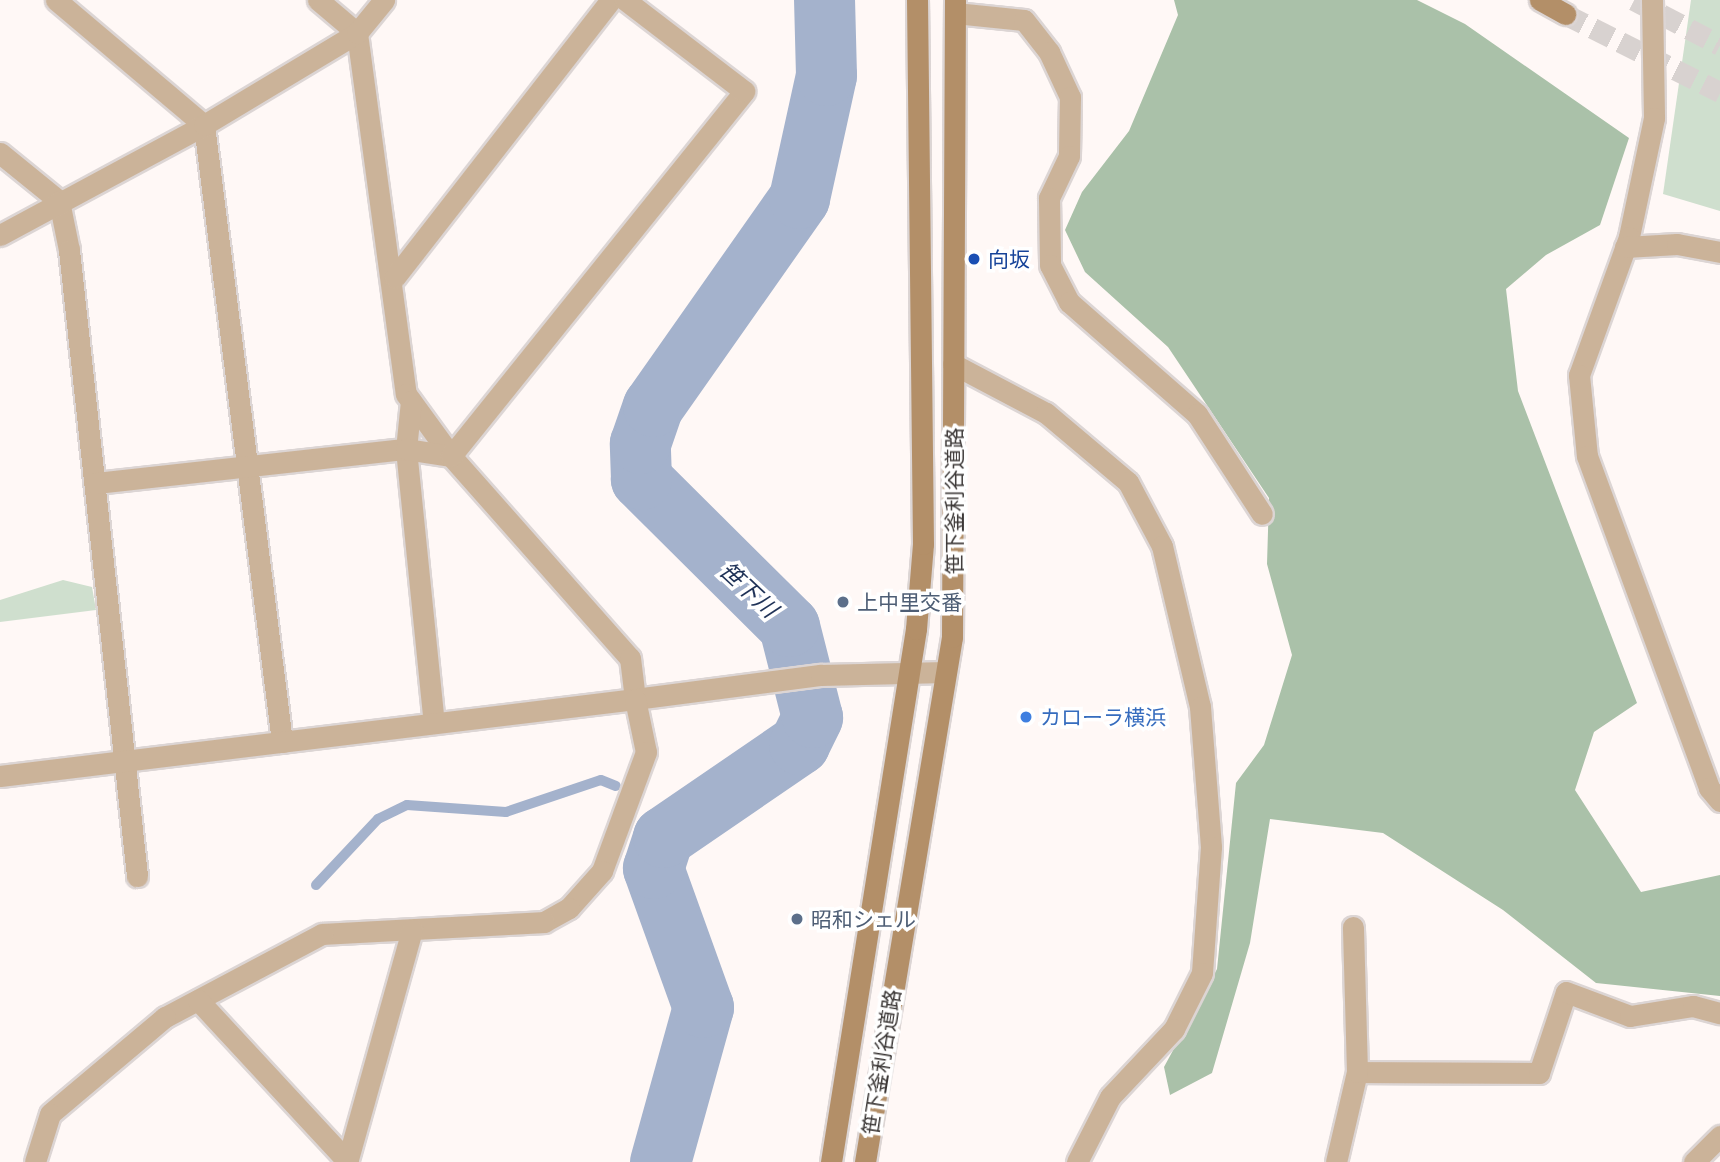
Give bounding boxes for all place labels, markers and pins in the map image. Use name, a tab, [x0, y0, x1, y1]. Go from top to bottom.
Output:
place label: 向坂	[988, 246, 1030, 272]
marker: 向坂	[966, 251, 982, 267]
place label: 上中里交番	[857, 589, 962, 615]
marker: 上中里交番	[835, 594, 851, 610]
place label: カローラ横浜	[1040, 704, 1166, 730]
marker: カローラ横浜	[1018, 709, 1034, 725]
place label: 昭和シェル	[811, 906, 916, 932]
marker: 昭和シェル	[789, 911, 805, 927]

